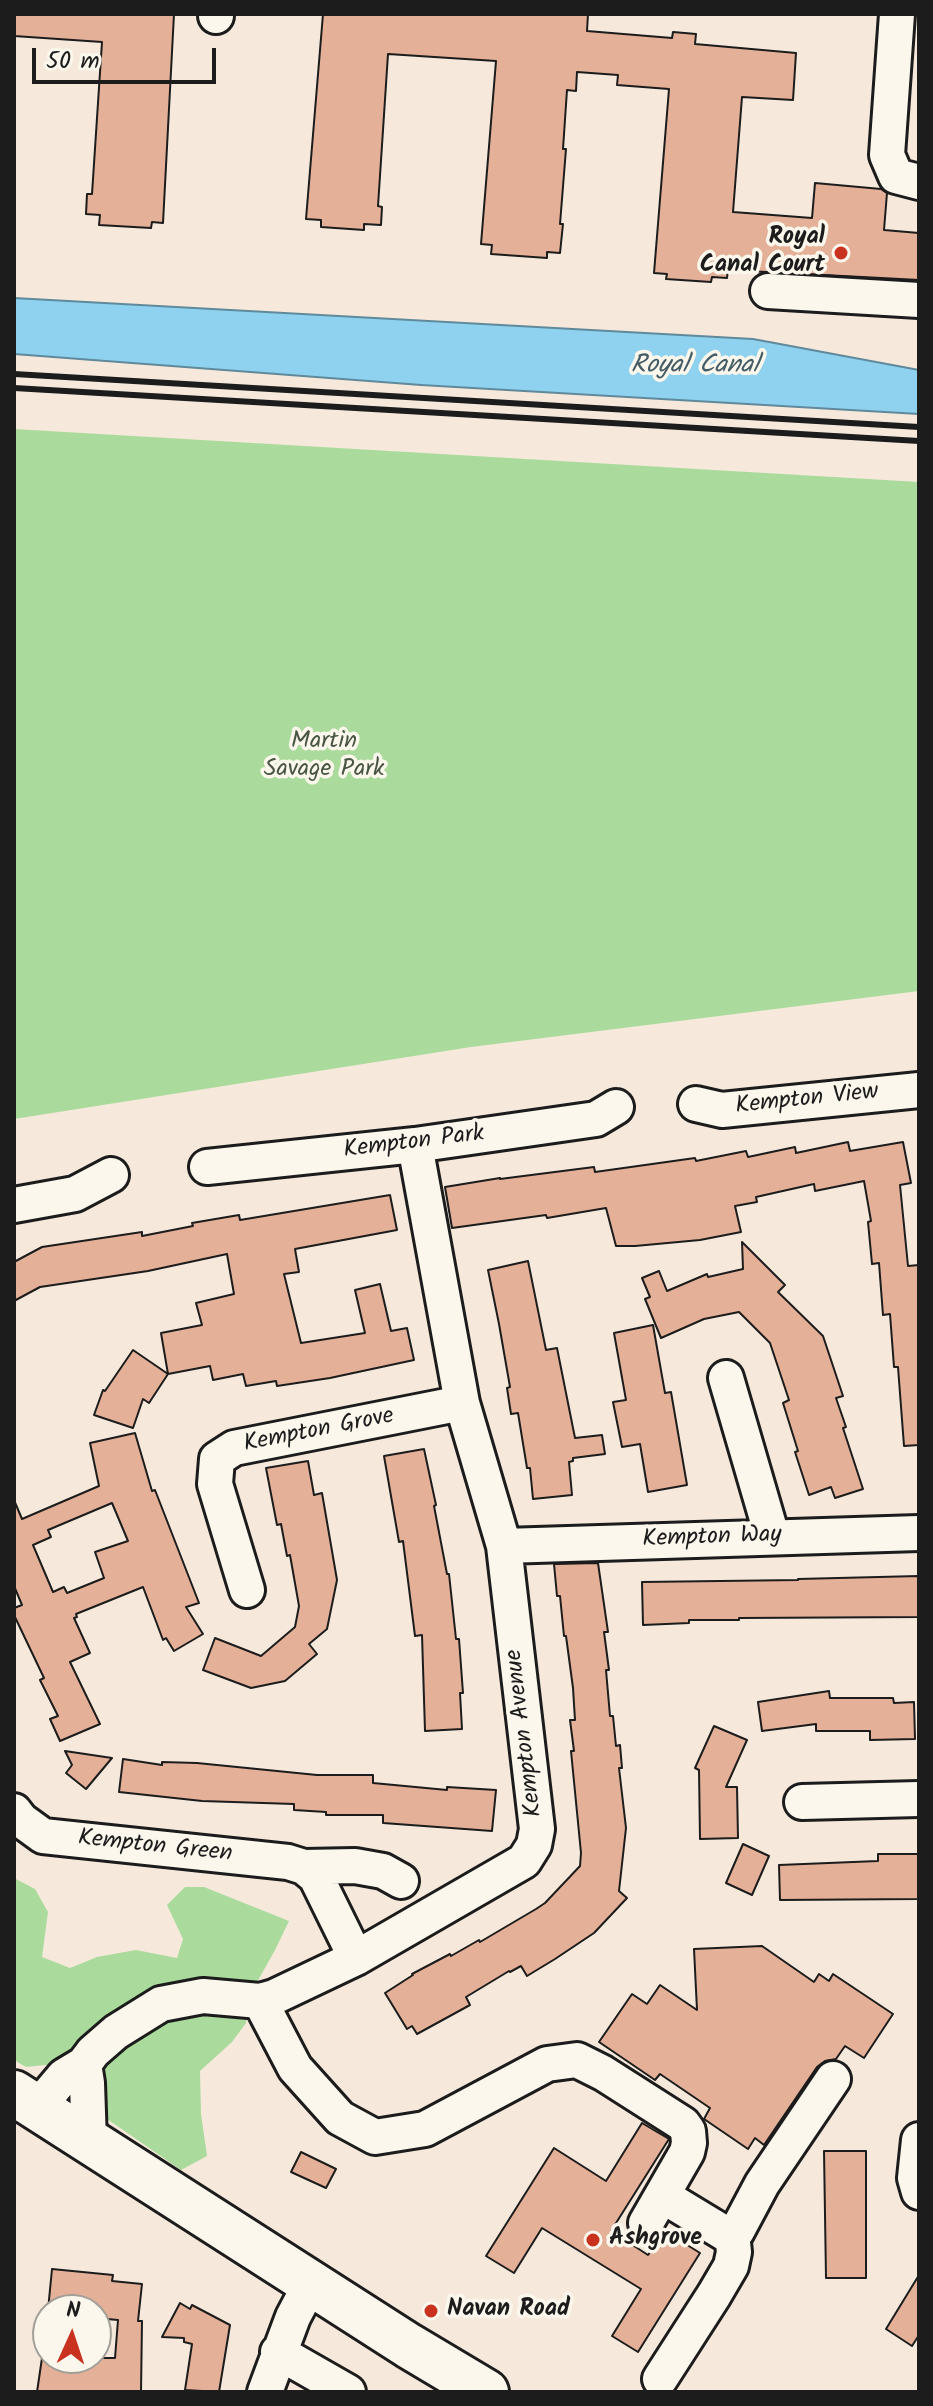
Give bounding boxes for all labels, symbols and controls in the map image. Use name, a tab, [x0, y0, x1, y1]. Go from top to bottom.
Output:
scale bar	[36, 32, 220, 82]
text: 50 m	[46, 42, 100, 81]
place label: Royal Canal Court	[700, 225, 825, 281]
marker: Royal Canal Court	[832, 244, 850, 262]
water label: Royal Canal	[631, 352, 759, 384]
park label: Martin Savage Park	[264, 729, 384, 785]
street label: Kempton View	[734, 1079, 880, 1123]
street label: Kempton Park	[342, 1121, 486, 1167]
street label: Kempton Grove	[241, 1403, 397, 1461]
street label: Kempton Way	[642, 1522, 782, 1556]
street label: Kempton Avenue	[501, 1647, 551, 1819]
street label: Kempton Green	[76, 1826, 234, 1870]
place label: Ashgrove	[609, 2226, 702, 2254]
marker: Ashgrove	[584, 2231, 602, 2249]
north arrow	[32, 2294, 112, 2374]
text: N	[65, 2294, 81, 2329]
place label: Navan Road	[447, 2297, 570, 2325]
marker: Navan Road	[422, 2302, 440, 2320]

